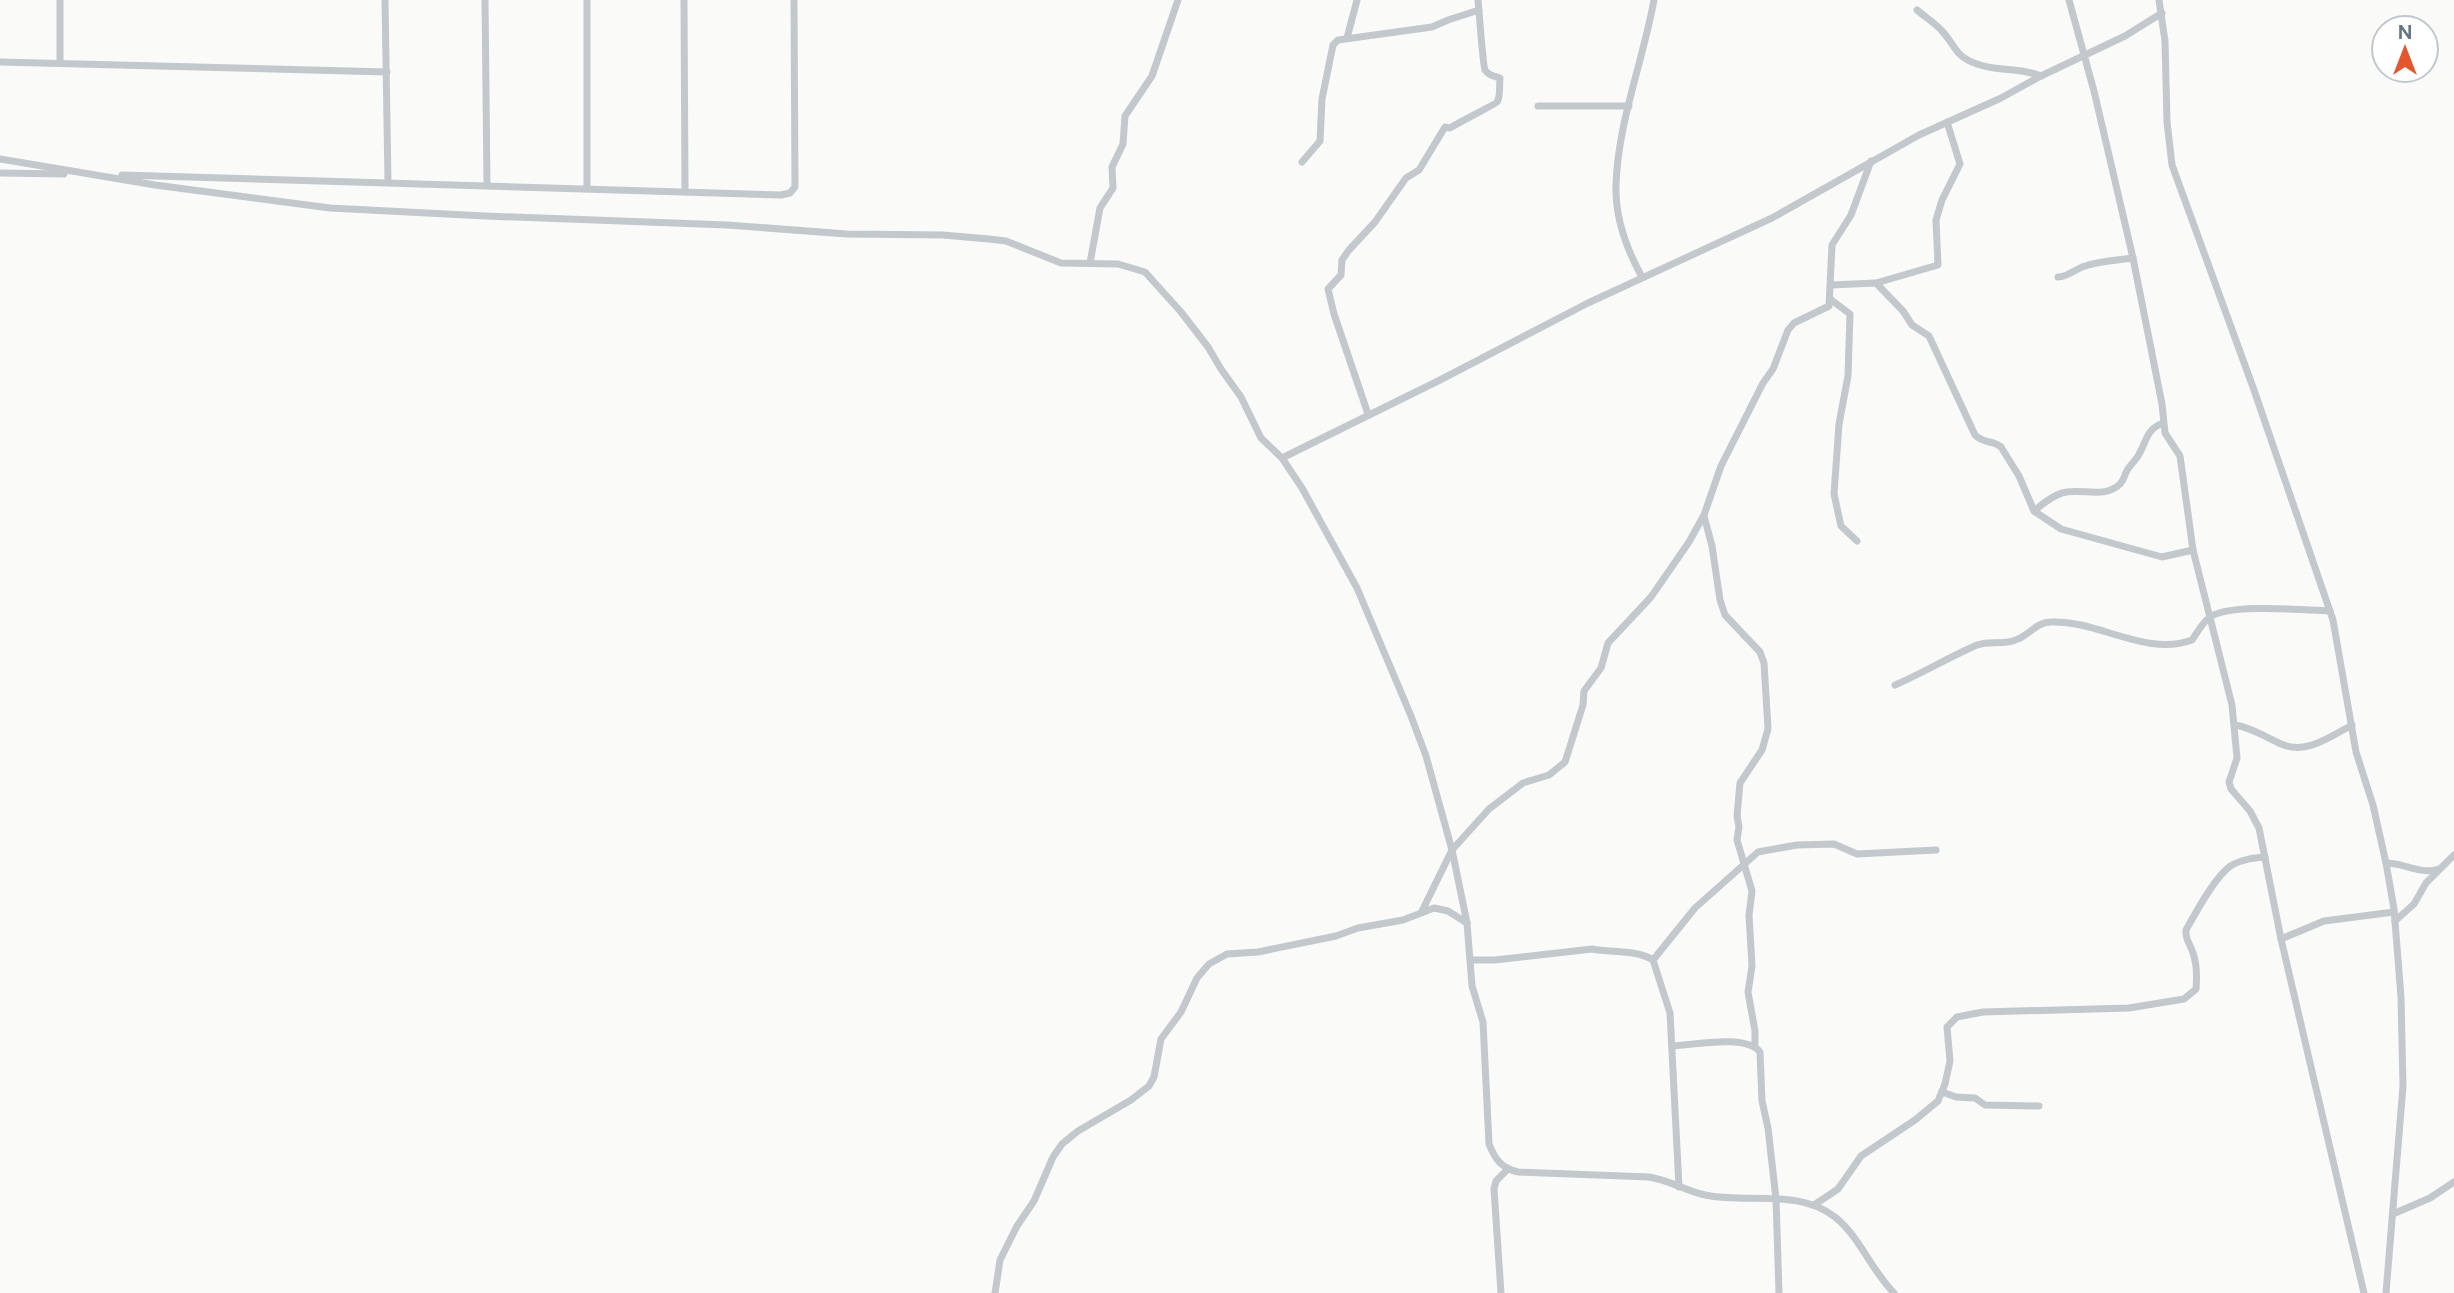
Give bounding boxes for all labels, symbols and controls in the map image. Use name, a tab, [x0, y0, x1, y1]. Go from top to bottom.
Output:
north arrow	[2370, 14, 2440, 84]
text: N	[2398, 21, 2412, 44]

